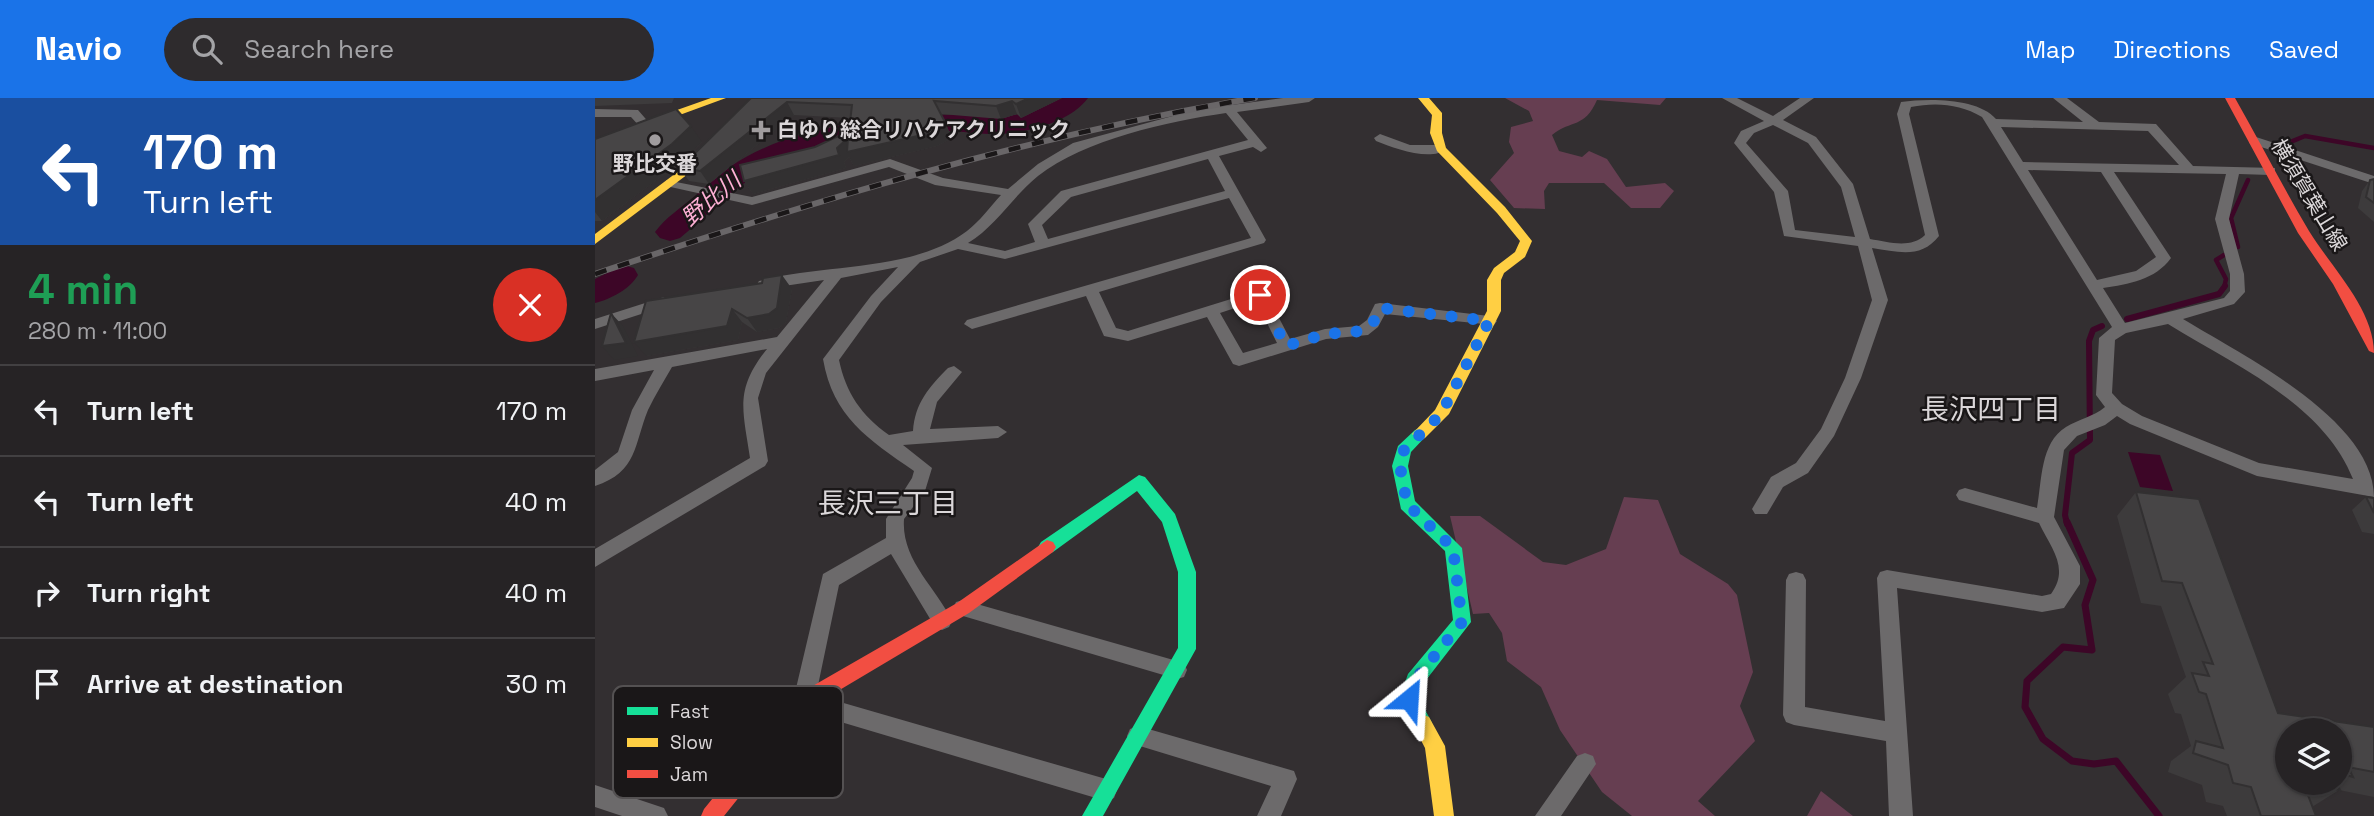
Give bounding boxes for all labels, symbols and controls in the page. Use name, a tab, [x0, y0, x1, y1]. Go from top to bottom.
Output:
search box	[164, 18, 654, 81]
text: Navio	[35, 28, 122, 70]
icon: search	[188, 30, 226, 68]
text: Search here	[244, 32, 394, 66]
text: Map	[2025, 34, 2075, 65]
text: Directions	[2113, 34, 2231, 65]
text: Saved	[2269, 34, 2339, 65]
place label: 白ゆり総合リハケアクリニック	[777, 116, 1070, 143]
marker: 白ゆり総合リハケアクリニック	[751, 120, 771, 140]
text: 170 m	[143, 121, 278, 183]
icon: left	[28, 126, 119, 217]
marker: 野比交番	[647, 132, 663, 148]
street label: 横須賀葉山線	[2265, 134, 2353, 256]
place label: 野比交番	[613, 150, 697, 177]
water label: 野比川	[675, 163, 749, 233]
text: Turn left	[143, 182, 273, 222]
text: 4 min	[28, 263, 138, 316]
pin	[1230, 265, 1290, 325]
button: close	[493, 268, 567, 342]
icon: arrive	[1241, 276, 1279, 314]
text: 280 m · 11:00	[28, 316, 167, 346]
district label: 長沢四丁目	[1921, 391, 2061, 427]
icon: left	[28, 392, 66, 430]
text: Turn left	[87, 394, 194, 428]
text: 170 m	[496, 394, 567, 428]
icon: left	[28, 483, 66, 521]
text: Turn left	[87, 485, 194, 519]
text: 40 m	[505, 485, 567, 519]
district label: 長沢三丁目	[818, 485, 958, 521]
icon: right	[28, 574, 66, 612]
text: Turn right	[87, 576, 211, 610]
text: 40 m	[505, 576, 567, 610]
position arrow	[1372, 662, 1446, 736]
icon: arrive	[28, 665, 66, 703]
text: Arrive at destination	[87, 667, 344, 701]
text: 30 m	[506, 667, 567, 701]
legend	[613, 686, 843, 798]
text: Fast	[670, 699, 710, 724]
map controls	[2275, 718, 2352, 795]
button: layers	[2275, 718, 2352, 795]
text: Slow	[670, 730, 713, 755]
text: Jam	[670, 762, 708, 787]

